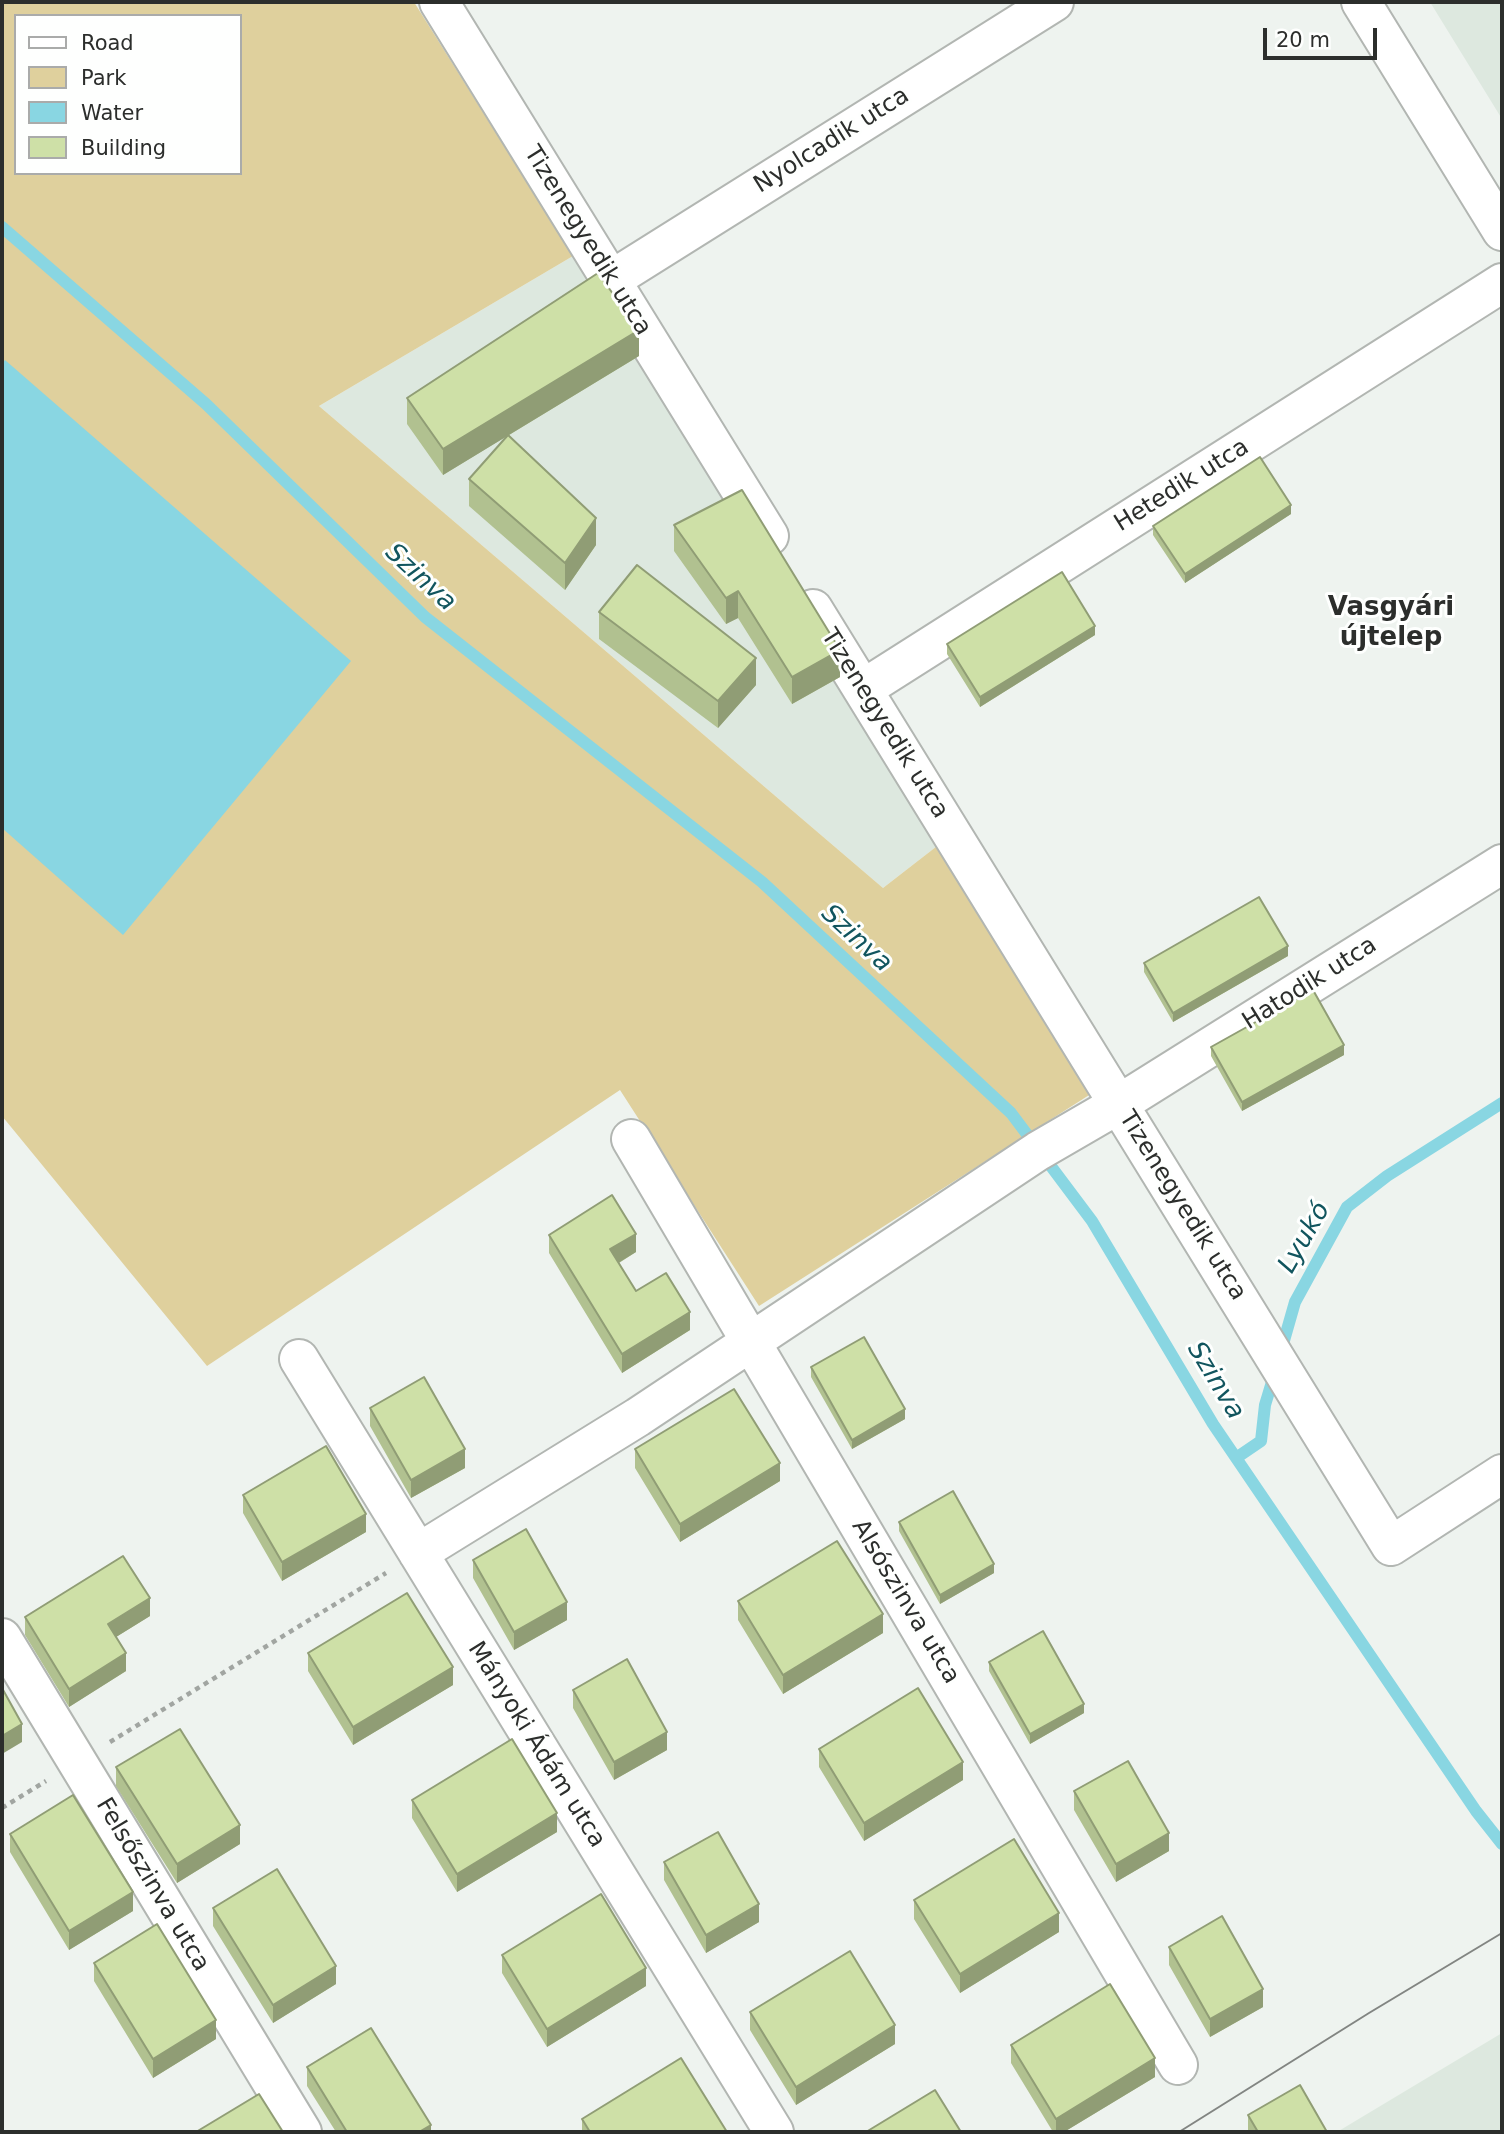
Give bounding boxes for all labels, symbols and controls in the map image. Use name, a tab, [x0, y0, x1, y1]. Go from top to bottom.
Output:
legend	[14, 14, 242, 175]
scale bar	[1266, 14, 1380, 58]
text: 20 m	[1276, 28, 1330, 52]
text: Road	[81, 31, 134, 55]
text: Park	[81, 66, 126, 90]
street label: Nyolcadik utca	[749, 82, 915, 200]
text: Water	[81, 101, 143, 125]
text: Building	[81, 136, 166, 160]
street label: Tizenegyedik utca	[517, 141, 657, 341]
street label: Hetedik utca	[1110, 433, 1254, 539]
water label: Szinva	[378, 538, 462, 618]
district label: Vasgyári újtelep	[1328, 592, 1454, 654]
street label: Tizenegyedik utca	[814, 624, 954, 824]
water label: Szinva	[814, 899, 898, 979]
street label: Hatodik utca	[1238, 931, 1382, 1037]
street label: Tizenegyedik utca	[1112, 1106, 1252, 1306]
water label: Lyukó	[1272, 1197, 1338, 1279]
water label: Szinva	[1180, 1336, 1250, 1426]
street label: Alsószinva utca	[845, 1515, 965, 1689]
street label: Mányoki Ádám utca	[461, 1637, 611, 1853]
street label: Felsőszinva utca	[89, 1793, 215, 1977]

